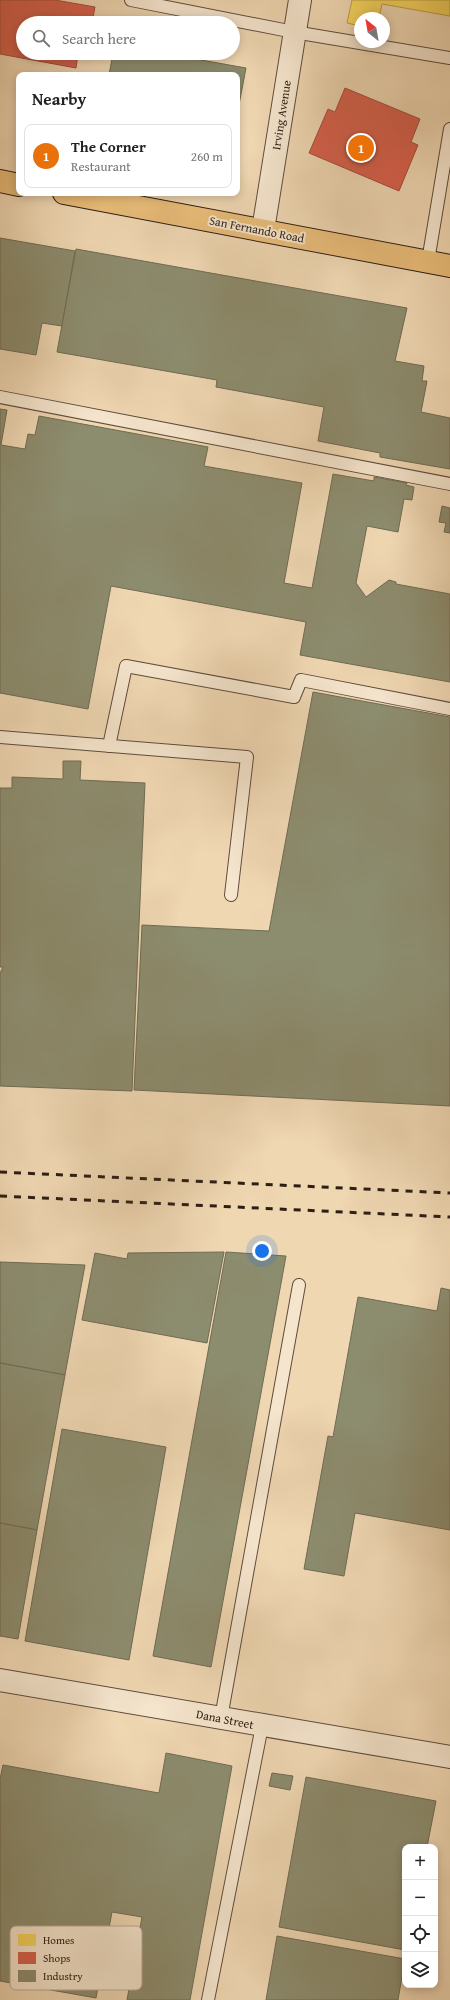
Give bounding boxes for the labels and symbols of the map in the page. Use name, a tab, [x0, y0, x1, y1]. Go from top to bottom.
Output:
north arrow	[354, 12, 390, 48]
street label: Irving Avenue	[267, 79, 295, 151]
pin: 1	[348, 133, 374, 163]
street label: San Fernando Road	[208, 211, 306, 247]
your location	[252, 1241, 272, 1261]
street label: Dana Street	[195, 1705, 256, 1733]
legend	[10, 1926, 142, 1990]
text: Homes	[43, 1932, 74, 1948]
text: Shops	[43, 1950, 70, 1966]
text: Industry	[43, 1968, 83, 1984]

